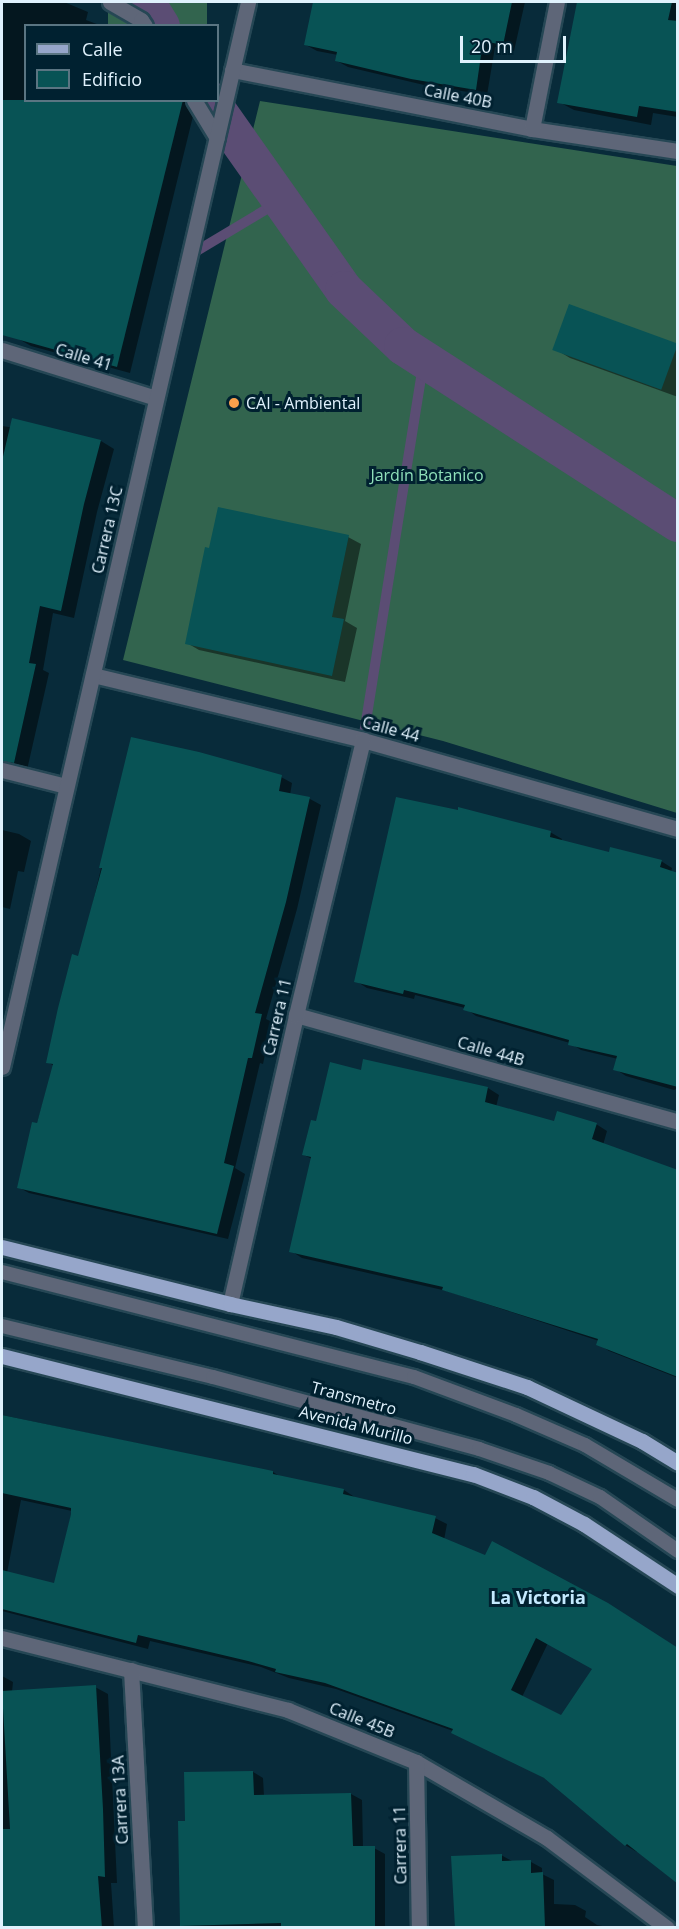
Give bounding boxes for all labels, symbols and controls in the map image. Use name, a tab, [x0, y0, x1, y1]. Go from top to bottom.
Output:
legend	[24, 24, 219, 102]
scale bar	[463, 24, 570, 62]
text: 20 m	[471, 34, 513, 58]
text: Calle	[82, 37, 123, 61]
text: Edificio	[82, 67, 142, 91]
street label: Calle 40B	[422, 80, 494, 112]
street label: Calle 41	[53, 339, 115, 375]
place label: CAI - Ambiental	[246, 393, 360, 413]
marker: CAI - Ambiental	[227, 396, 241, 410]
park label: Jardín Botanico	[370, 465, 484, 485]
street label: Carrera 13C	[88, 484, 126, 576]
street label: Calle 44	[360, 712, 422, 746]
street label: Carrera 11	[259, 976, 295, 1058]
street label: Calle 44B	[455, 1032, 527, 1070]
street label: Transmetro	[309, 1377, 399, 1419]
street label: Avenida Murillo	[297, 1402, 415, 1448]
district label: La Victoria	[490, 1586, 586, 1608]
street label: Calle 45B	[326, 1698, 398, 1742]
street label: Carrera 13A	[108, 1755, 132, 1845]
street label: Carrera 11	[390, 1805, 410, 1885]

